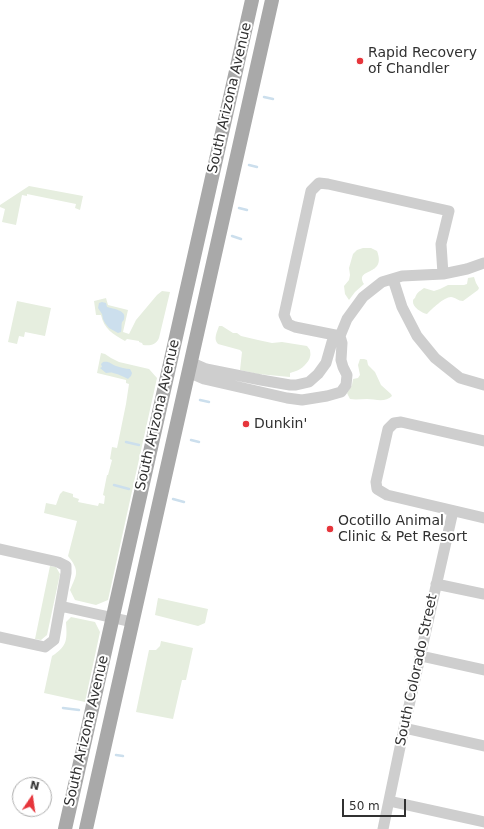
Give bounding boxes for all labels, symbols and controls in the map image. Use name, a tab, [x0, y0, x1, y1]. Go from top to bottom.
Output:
street label: South Arizona Avenue	[204, 21, 256, 175]
place label: Rapid Recovery of Chandler	[368, 45, 477, 78]
marker: Rapid Recovery of Chandler	[355, 56, 365, 66]
street label: South Arizona Avenue	[132, 338, 184, 492]
place label: Dunkin'	[254, 416, 307, 432]
marker: Dunkin'	[241, 419, 251, 429]
place label: Ocotillo Animal Clinic & Pet Resort	[338, 513, 467, 546]
marker: Ocotillo Animal Clinic & Pet Resort	[325, 524, 335, 534]
street label: South Colorado Street	[393, 593, 441, 747]
street label: South Arizona Avenue	[61, 654, 113, 808]
north arrow	[12, 777, 52, 817]
text: N	[29, 778, 41, 793]
scale bar	[344, 791, 408, 817]
text: 50 m	[349, 799, 380, 813]

